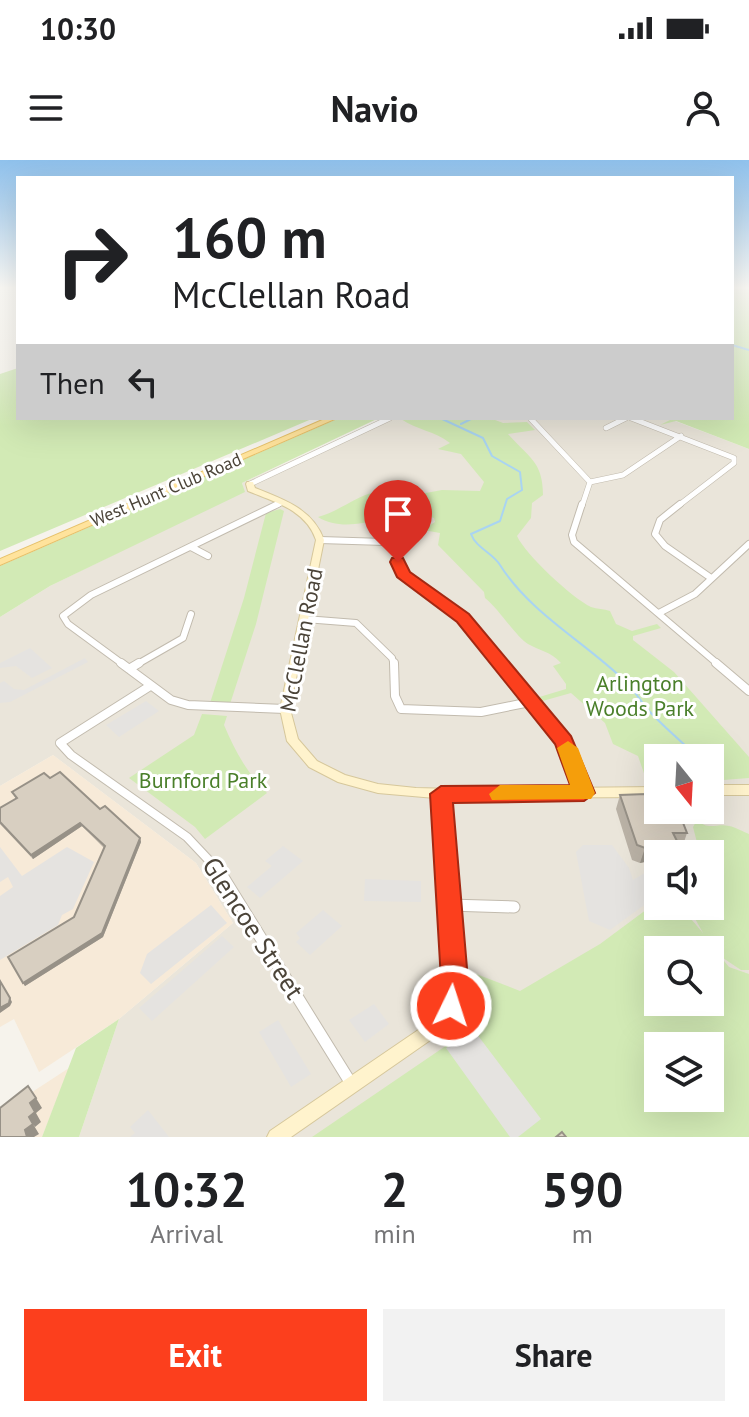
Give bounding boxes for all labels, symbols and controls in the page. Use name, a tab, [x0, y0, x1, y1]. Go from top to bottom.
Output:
text: 10:30	[40, 9, 116, 48]
text: Navio	[331, 85, 418, 132]
icon: menu	[24, 86, 68, 130]
icon: person	[681, 86, 725, 130]
text: 160 m	[172, 201, 327, 273]
icon: right	[40, 208, 144, 312]
text: McClellan Road	[172, 271, 410, 318]
icon: left	[121, 360, 165, 404]
text: Then	[40, 363, 105, 402]
street label: West Hunt Club Road	[87, 447, 245, 532]
pin	[364, 480, 432, 562]
icon: arrive	[376, 492, 420, 536]
street label: McClellan Road	[273, 566, 329, 714]
park label: Arlington Woods Park	[586, 669, 695, 722]
north arrow	[644, 744, 724, 824]
map controls	[644, 744, 724, 1112]
park label: Burnford Park	[139, 766, 268, 794]
button: sound	[644, 840, 724, 920]
street label: Glencoe Street	[195, 851, 312, 1005]
button: search	[644, 936, 724, 1016]
position arrow	[409, 964, 493, 1048]
button: layers	[644, 1032, 724, 1112]
text: 10:32	[126, 1158, 248, 1220]
text: 2	[381, 1158, 408, 1220]
text: 590	[542, 1158, 623, 1220]
text: Arrival	[150, 1217, 223, 1250]
text: min	[373, 1217, 416, 1250]
text: m	[572, 1217, 593, 1250]
button: Exit	[24, 1309, 367, 1401]
button: Share	[383, 1309, 725, 1401]

